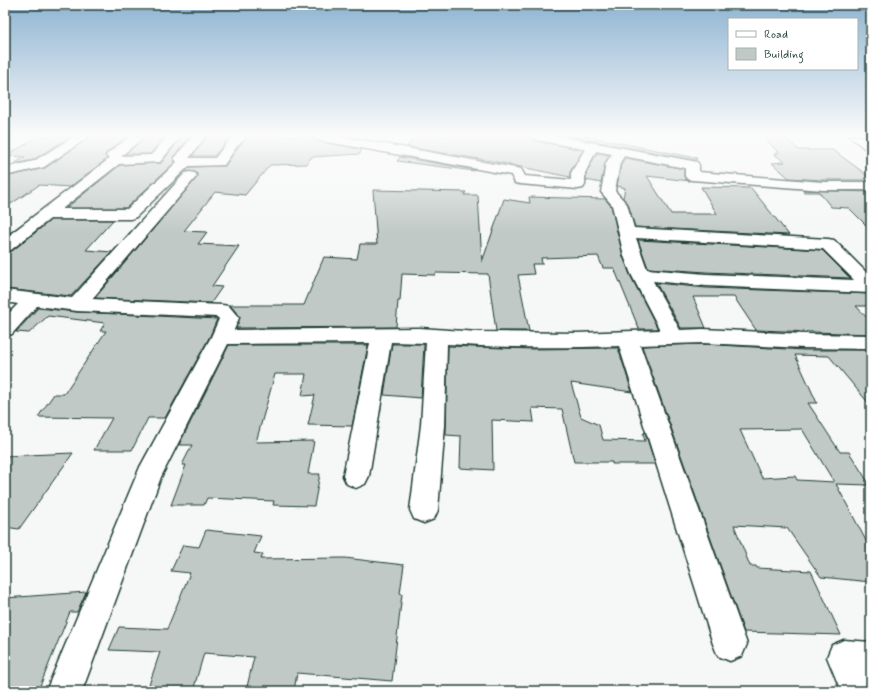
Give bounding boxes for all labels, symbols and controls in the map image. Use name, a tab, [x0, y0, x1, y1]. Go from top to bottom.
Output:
legend	[728, 18, 858, 70]
text: Road	[764, 27, 788, 43]
text: Building	[764, 47, 804, 64]

